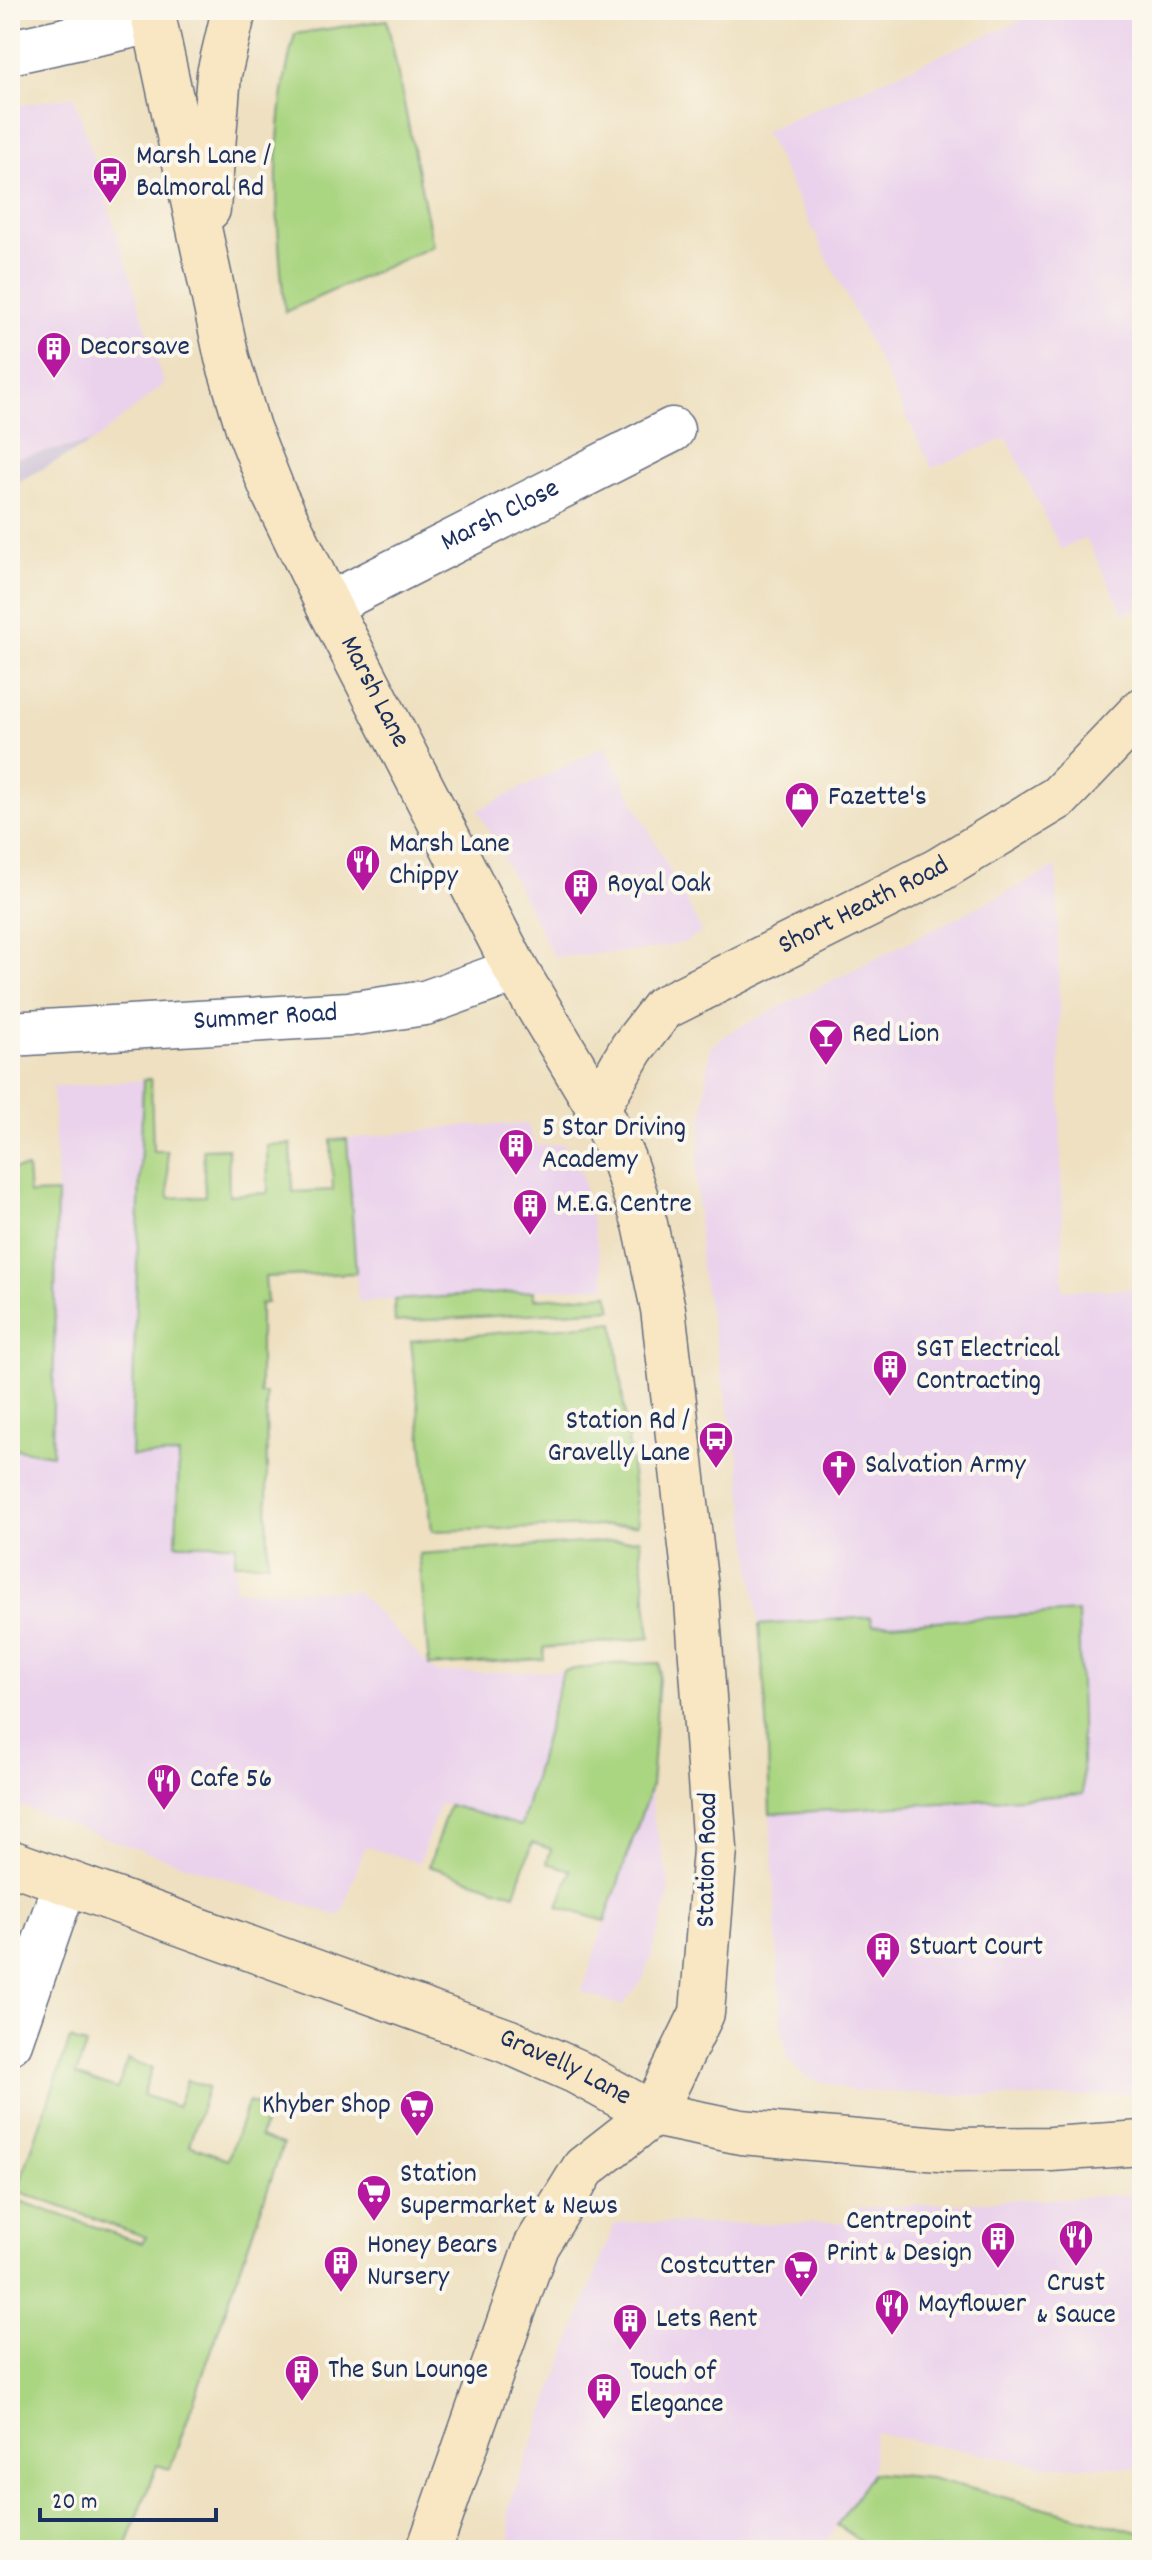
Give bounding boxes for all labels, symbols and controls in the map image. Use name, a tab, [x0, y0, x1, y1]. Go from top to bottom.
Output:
place label: Marsh Lane / Balmoral Rd	[136, 138, 271, 210]
bus stop icon: Marsh Lane / Balmoral Rd	[91, 155, 129, 205]
place label: Decorsave	[80, 329, 190, 369]
building icon: Decorsave	[35, 330, 73, 380]
street label: Marsh Close	[435, 470, 567, 564]
street label: Marsh Lane	[328, 630, 419, 755]
place label: Fazette's	[828, 779, 927, 819]
shop icon: Fazette's	[783, 780, 821, 830]
place label: Marsh Lane Chippy	[389, 826, 510, 898]
restaurant icon: Marsh Lane Chippy	[344, 843, 382, 893]
street label: Short Heath Road	[772, 848, 958, 967]
place label: Royal Oak	[607, 866, 711, 906]
building icon: Royal Oak	[562, 867, 600, 917]
street label: Summer Road	[192, 995, 339, 1043]
place label: Red Lion	[852, 1016, 939, 1056]
bar icon: Red Lion	[807, 1017, 845, 1067]
place label: 5 Star Driving Academy	[542, 1110, 686, 1182]
building icon: 5 Star Driving Academy	[497, 1127, 535, 1177]
place label: M.E.G. Centre	[556, 1186, 692, 1226]
building icon: M.E.G. Centre	[511, 1187, 549, 1237]
place label: SGT Electrical Contracting	[916, 1331, 1060, 1403]
building icon: SGT Electrical Contracting	[871, 1348, 909, 1398]
place label: Station Rd / Gravelly Lane	[547, 1403, 690, 1475]
bus stop icon: Station Rd / Gravelly Lane	[697, 1420, 735, 1470]
place label: Salvation Army	[865, 1447, 1026, 1487]
church icon: Salvation Army	[820, 1448, 858, 1498]
place label: Cafe 56	[190, 1761, 272, 1801]
restaurant icon: Cafe 56	[145, 1762, 183, 1812]
street label: Station Road	[688, 1792, 730, 1928]
place label: Stuart Court	[909, 1929, 1043, 1969]
building icon: Stuart Court	[864, 1930, 902, 1980]
street label: Gravelly Lane	[493, 2020, 638, 2118]
place label: Khyber Shop	[262, 2087, 391, 2127]
supermarket icon: Khyber Shop	[398, 2088, 436, 2138]
place label: Station Supermarket & News	[400, 2156, 618, 2228]
supermarket icon: Station Supermarket & News	[355, 2173, 393, 2223]
place label: Centrepoint Print & Design	[826, 2203, 972, 2275]
restaurant icon: Crust & Sauce	[1057, 2218, 1095, 2268]
building icon: Centrepoint Print & Design	[979, 2220, 1017, 2270]
place label: Honey Bears Nursery	[367, 2227, 498, 2299]
building icon: Honey Bears Nursery	[322, 2244, 360, 2294]
place label: Costcutter	[660, 2248, 776, 2288]
supermarket icon: Costcutter	[782, 2249, 820, 2299]
place label: Crust & Sauce	[1036, 2265, 1116, 2337]
place label: Mayflower	[918, 2286, 1027, 2326]
restaurant icon: Mayflower	[873, 2287, 911, 2337]
place label: Lets Rent	[656, 2301, 758, 2341]
building icon: Lets Rent	[611, 2302, 649, 2352]
place label: The Sun Lounge	[328, 2352, 488, 2392]
building icon: The Sun Lounge	[283, 2353, 321, 2403]
place label: Touch of Elegance	[630, 2354, 724, 2426]
building icon: Touch of Elegance	[585, 2371, 623, 2421]
scale bar	[40, 2472, 216, 2522]
text: 20 m	[52, 2486, 98, 2520]

